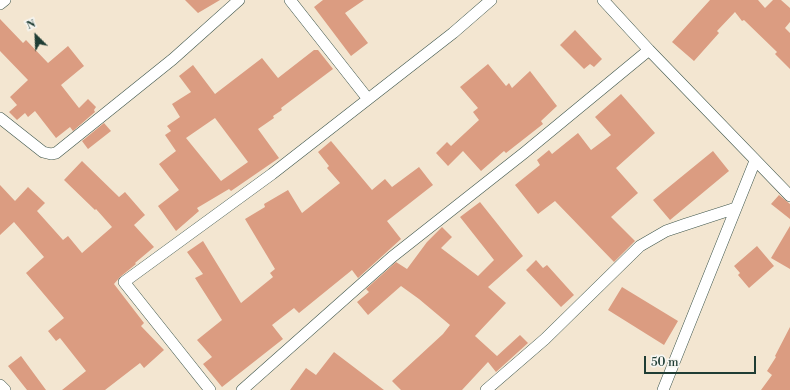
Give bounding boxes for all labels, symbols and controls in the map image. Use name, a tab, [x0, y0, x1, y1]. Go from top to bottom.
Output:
north arrow	[16, 16, 56, 56]
text: N	[24, 17, 38, 33]
scale bar	[646, 348, 758, 374]
text: 50 m	[651, 355, 679, 370]

